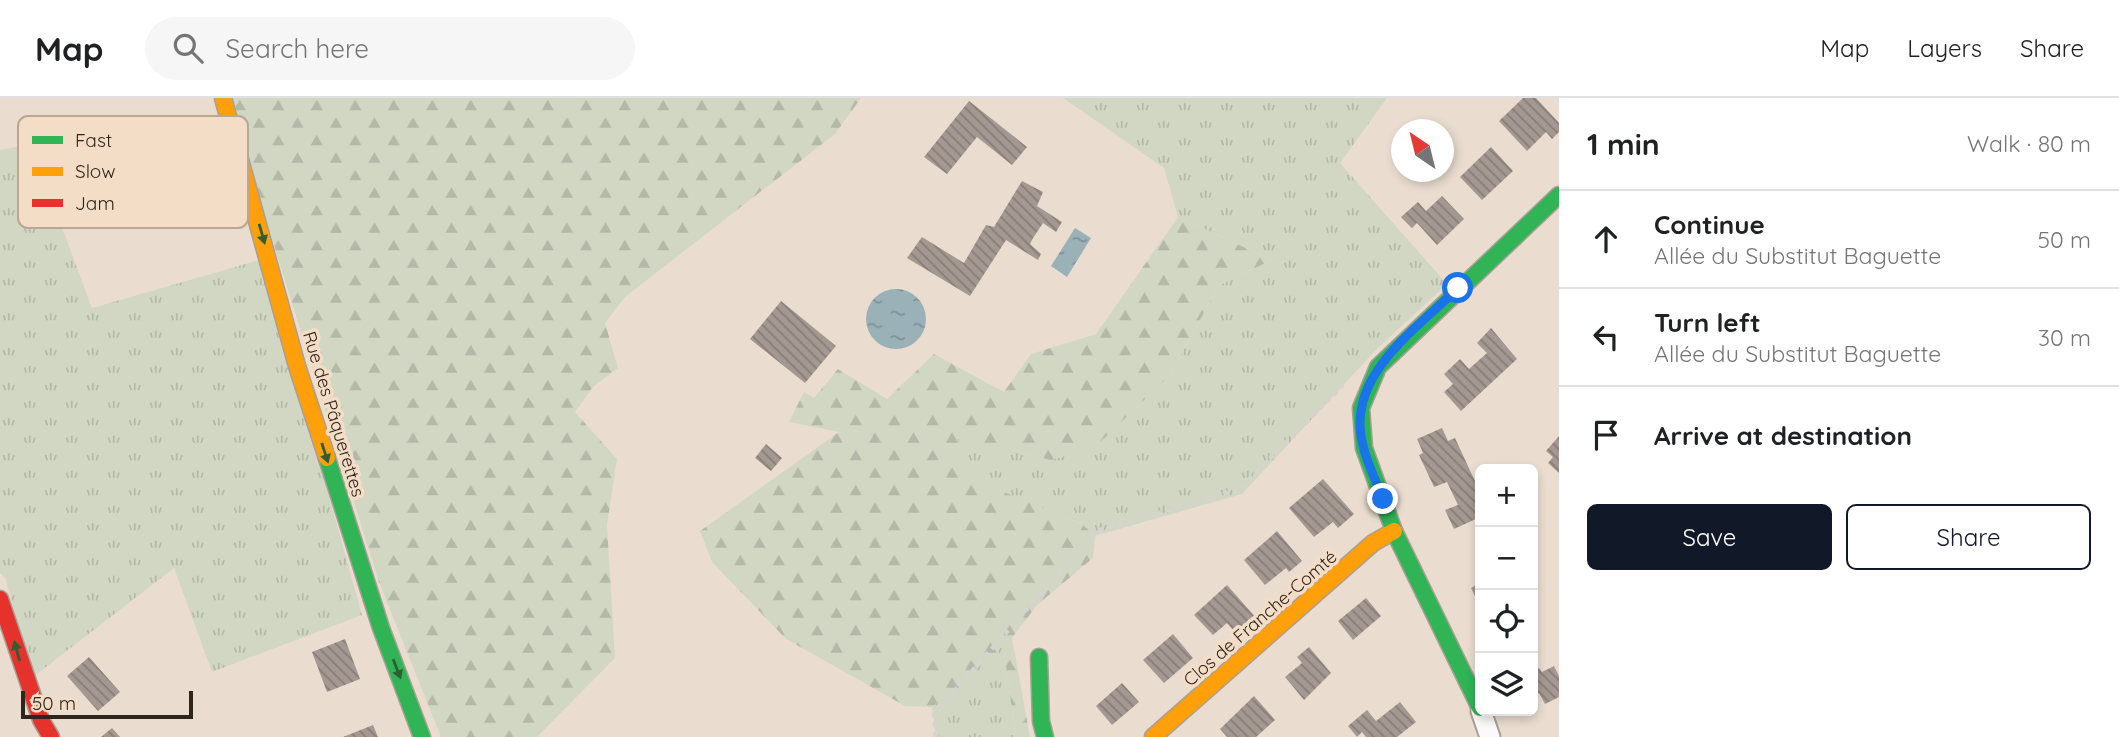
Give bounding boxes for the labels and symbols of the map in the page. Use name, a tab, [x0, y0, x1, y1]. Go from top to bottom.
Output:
legend	[18, 116, 248, 228]
north arrow	[1391, 119, 1454, 182]
text: Fast	[75, 128, 112, 152]
text: Slow	[75, 159, 116, 183]
text: Jam	[75, 191, 115, 215]
one-way arrow	[257, 224, 267, 245]
route start	[1442, 272, 1473, 303]
street label: Rue des Pâquerettes	[298, 328, 370, 500]
one-way arrow	[320, 442, 331, 463]
route end	[1367, 483, 1398, 514]
street label: Clos de Franche-Comté	[1179, 545, 1341, 691]
one-way arrow	[11, 640, 22, 662]
one-way arrow	[391, 658, 402, 679]
scale bar	[21, 688, 192, 720]

